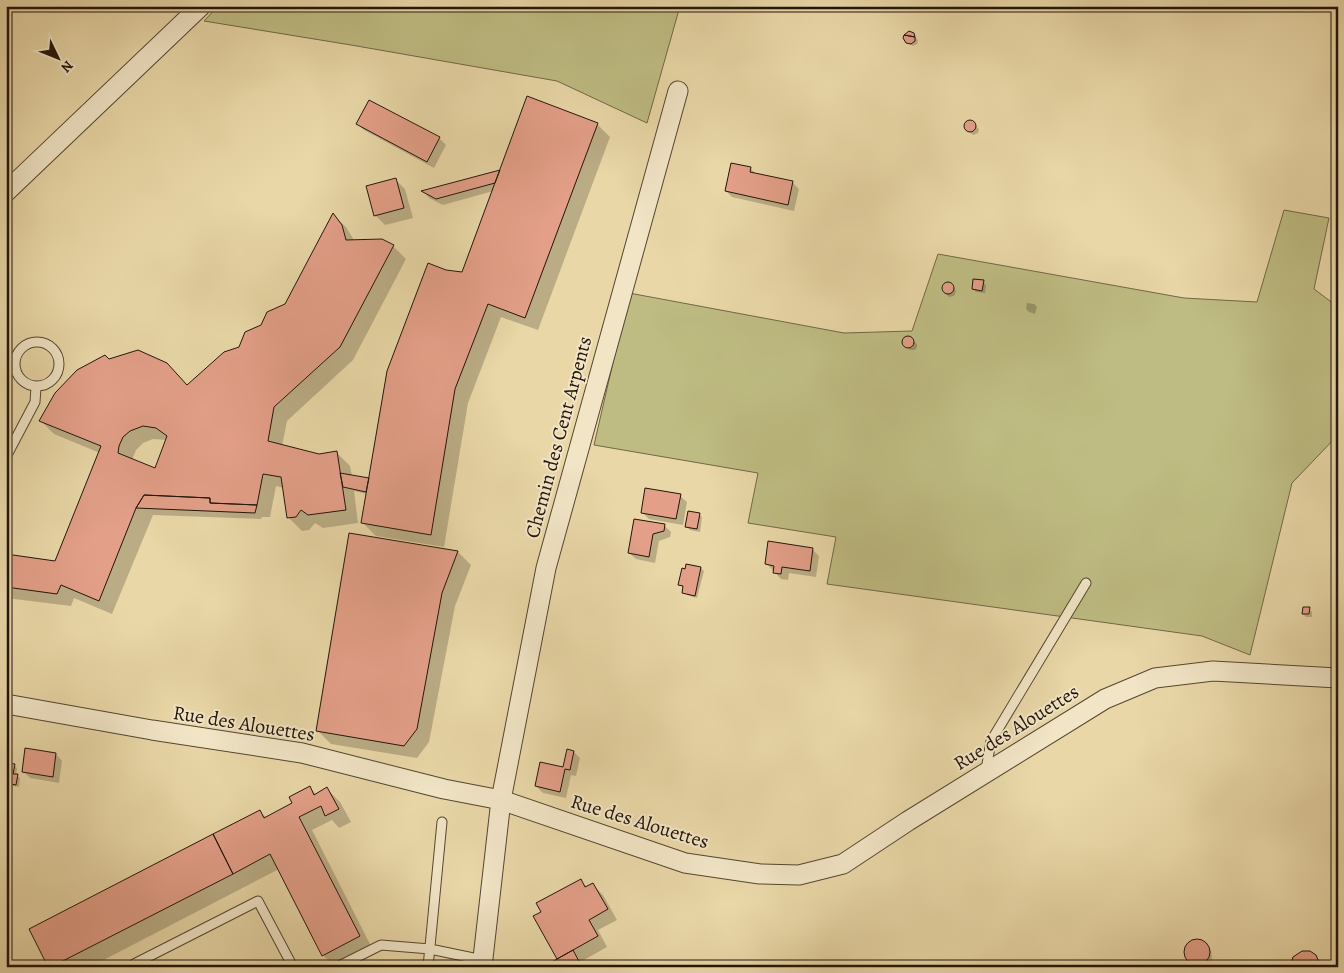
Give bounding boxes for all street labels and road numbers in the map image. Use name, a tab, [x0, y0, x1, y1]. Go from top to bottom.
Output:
street label: Chemin des Cent Arpents	[519, 333, 598, 541]
street label: Rue des Alouettes	[948, 678, 1084, 777]
street label: Rue des Alouettes	[171, 699, 317, 748]
street label: Rue des Alouettes	[567, 788, 712, 855]

